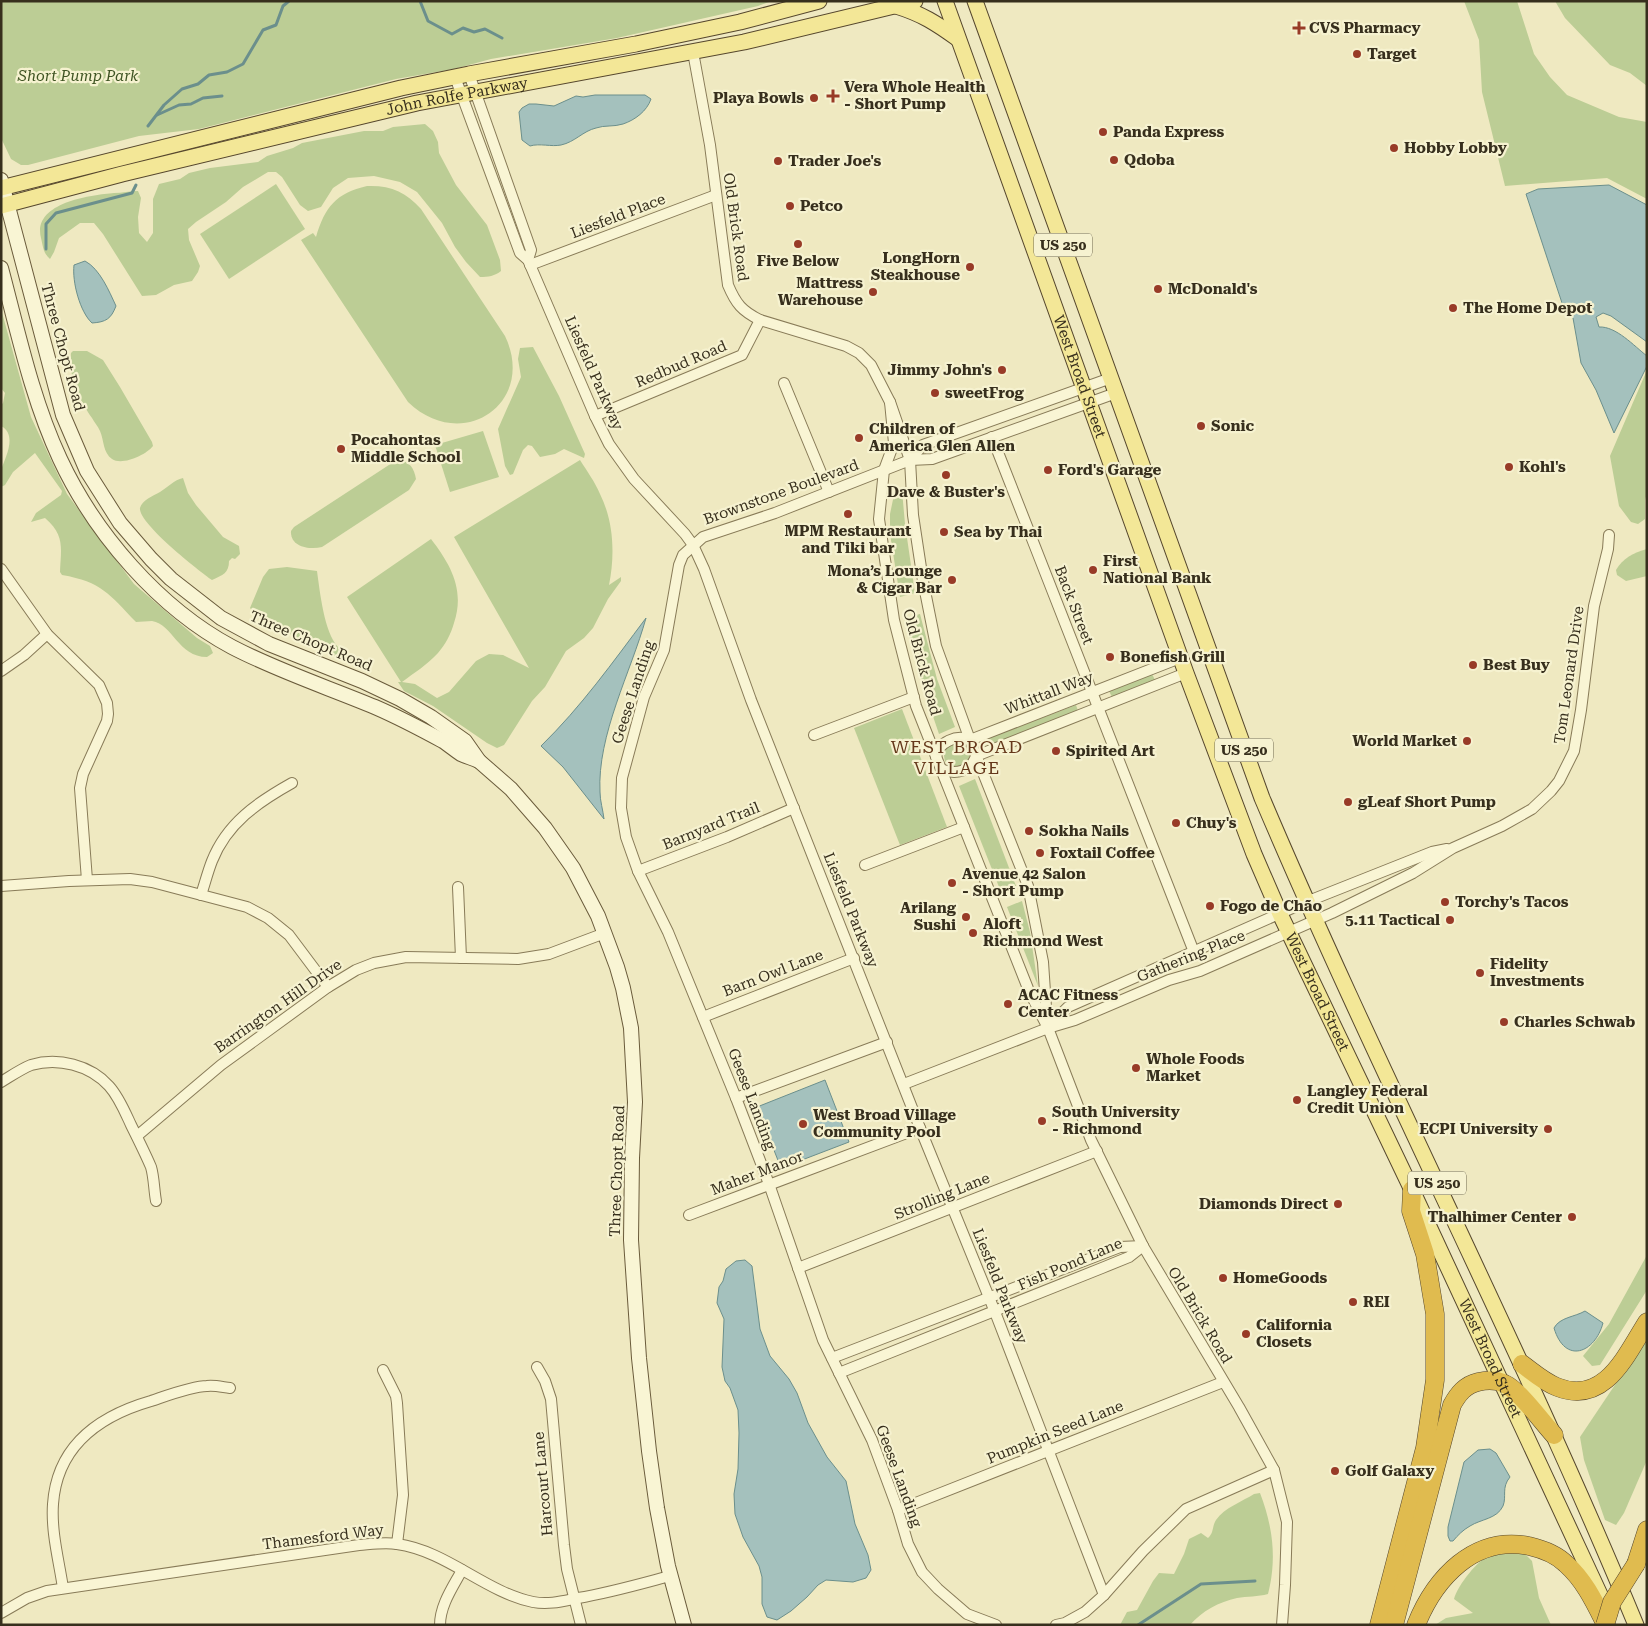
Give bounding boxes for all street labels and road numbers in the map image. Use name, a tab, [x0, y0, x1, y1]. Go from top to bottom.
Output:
street label: John Rolfe Parkway	[384, 73, 529, 119]
street label: Old Brick Road	[719, 172, 753, 283]
street label: Liesfeld Place	[568, 190, 668, 242]
road number: US 250	[1034, 234, 1092, 256]
street label: Three Chopt Road	[37, 281, 89, 413]
street label: Liesfeld Parkway	[561, 313, 627, 433]
street label: West Broad Street	[1049, 313, 1110, 441]
street label: Redbud Road	[633, 337, 730, 391]
street label: Brownstone Boulevard	[701, 455, 862, 529]
street label: Back Street	[1051, 563, 1097, 647]
street label: Tom Leonard Drive	[1550, 605, 1588, 745]
street label: Three Chopt Road	[247, 607, 376, 675]
street label: Old Brick Road	[899, 607, 945, 718]
street label: Geese Landing	[608, 638, 658, 746]
street label: Whittall Way	[1002, 668, 1096, 718]
road number: US 250	[1215, 738, 1273, 762]
street label: Barnyard Trail	[660, 798, 763, 854]
street label: Liesfeld Parkway	[820, 850, 882, 970]
street label: Gathering Place	[1134, 926, 1248, 986]
street label: West Broad Street	[1281, 930, 1353, 1054]
street label: Barn Owl Lane	[720, 946, 826, 1000]
street label: Barrington Hill Drive	[211, 955, 345, 1057]
street label: Geese Landing	[724, 1046, 780, 1153]
street label: Three Chopt Road	[606, 1104, 628, 1237]
street label: Maher Manor	[708, 1147, 806, 1199]
street label: Strolling Lane	[892, 1169, 992, 1223]
road number: US 250	[1408, 1172, 1466, 1194]
street label: Liesfeld Parkway	[969, 1226, 1031, 1346]
street label: Fish Pond Lane	[1015, 1234, 1125, 1294]
street label: Old Brick Road	[1164, 1263, 1236, 1367]
street label: West Broad Street	[1455, 1296, 1526, 1421]
street label: Pumpkin Seed Lane	[984, 1396, 1126, 1468]
street label: Geese Landing	[872, 1422, 926, 1530]
street label: Harcourt Lane	[529, 1431, 557, 1537]
street label: Thamesford Way	[261, 1521, 385, 1553]

